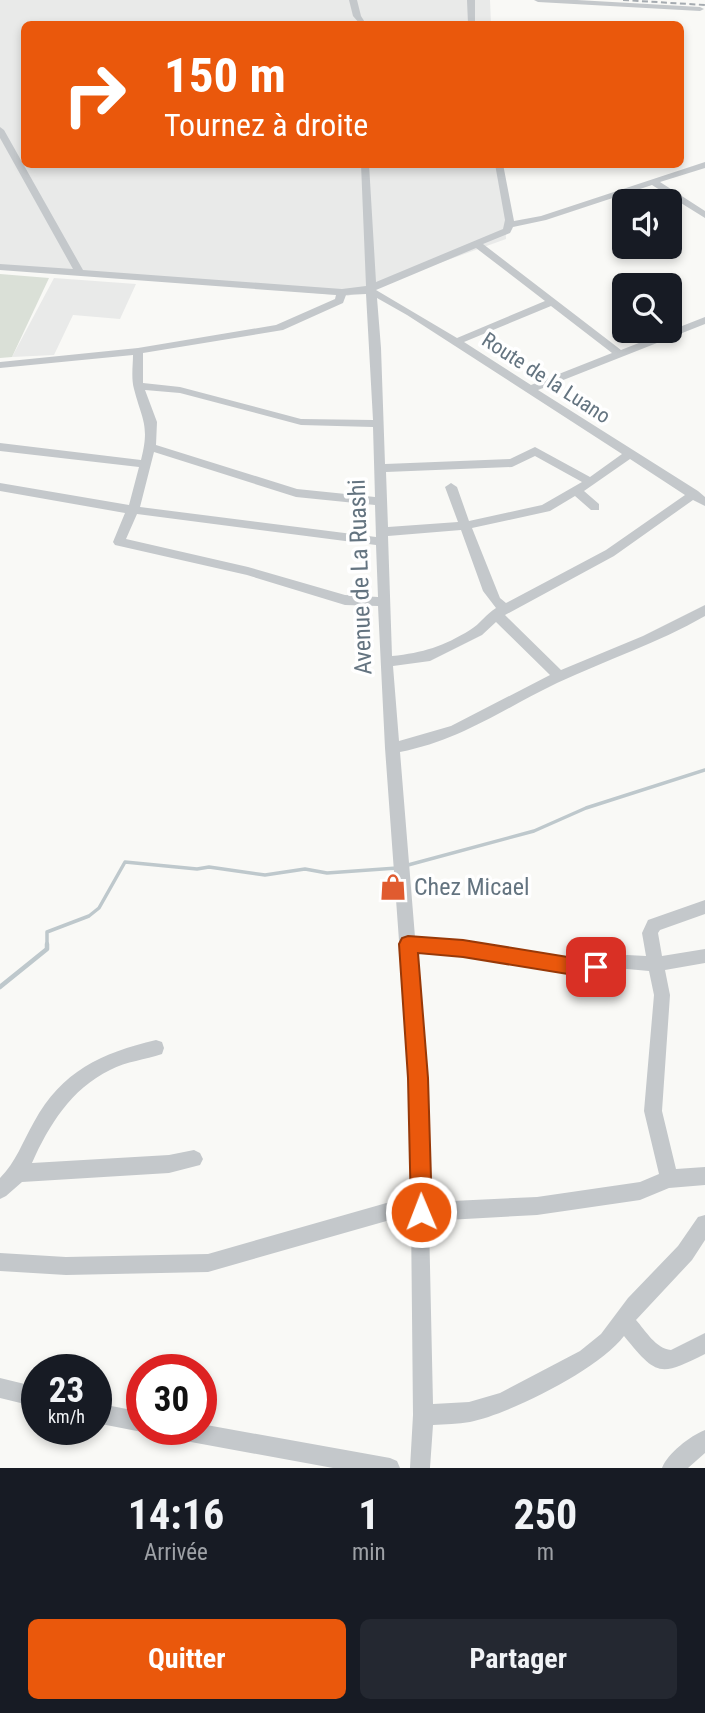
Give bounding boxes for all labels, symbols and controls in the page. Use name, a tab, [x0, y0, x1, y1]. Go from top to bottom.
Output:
text: 150 m	[164, 47, 286, 104]
icon: right	[49, 49, 140, 140]
text: Tournez à droite	[164, 106, 368, 144]
map controls	[612, 189, 682, 343]
button: sound	[612, 189, 682, 259]
button: search	[612, 273, 682, 343]
street label: Route de la Luano	[477, 328, 615, 428]
street label: Avenue de La Ruashi	[343, 479, 377, 675]
shop icon: Chez Micael	[378, 872, 408, 902]
place label: Chez Micael	[414, 873, 529, 901]
pin	[566, 937, 626, 997]
icon: arrive	[577, 948, 615, 986]
position arrow	[384, 1175, 458, 1249]
speed limit sign: 30	[126, 1354, 217, 1445]
text: 23	[49, 1370, 84, 1411]
text: km/h	[48, 1406, 85, 1427]
text: 14:16	[128, 1490, 224, 1539]
text: 1	[358, 1490, 379, 1539]
text: 250	[513, 1490, 577, 1539]
text: Arrivée	[144, 1539, 208, 1566]
text: min	[352, 1539, 386, 1566]
text: m	[537, 1539, 554, 1566]
button: Quitter	[28, 1619, 346, 1699]
button: Partager	[360, 1619, 677, 1699]

